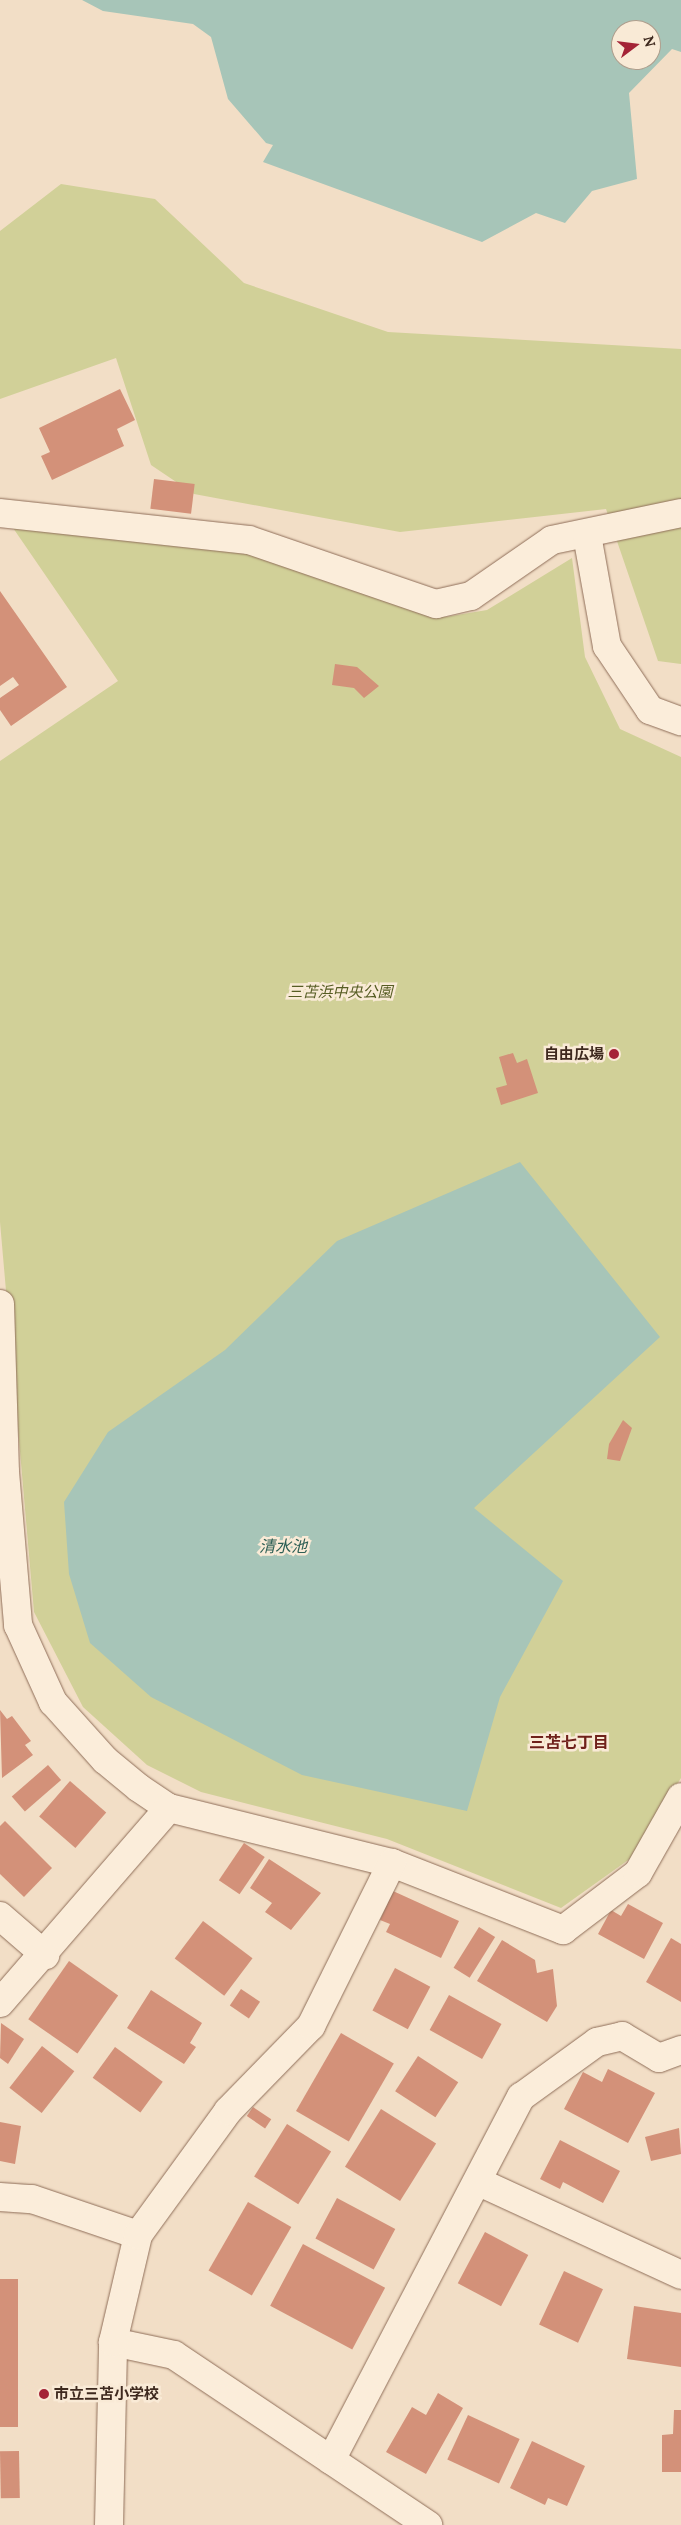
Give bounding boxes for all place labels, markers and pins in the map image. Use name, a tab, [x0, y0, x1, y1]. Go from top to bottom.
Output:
place label: 自由広場	[544, 1045, 604, 1063]
marker: 自由広場	[608, 1048, 620, 1060]
place label: 市立三苫小学校	[54, 2385, 159, 2403]
marker: 市立三苫小学校	[38, 2388, 50, 2400]

